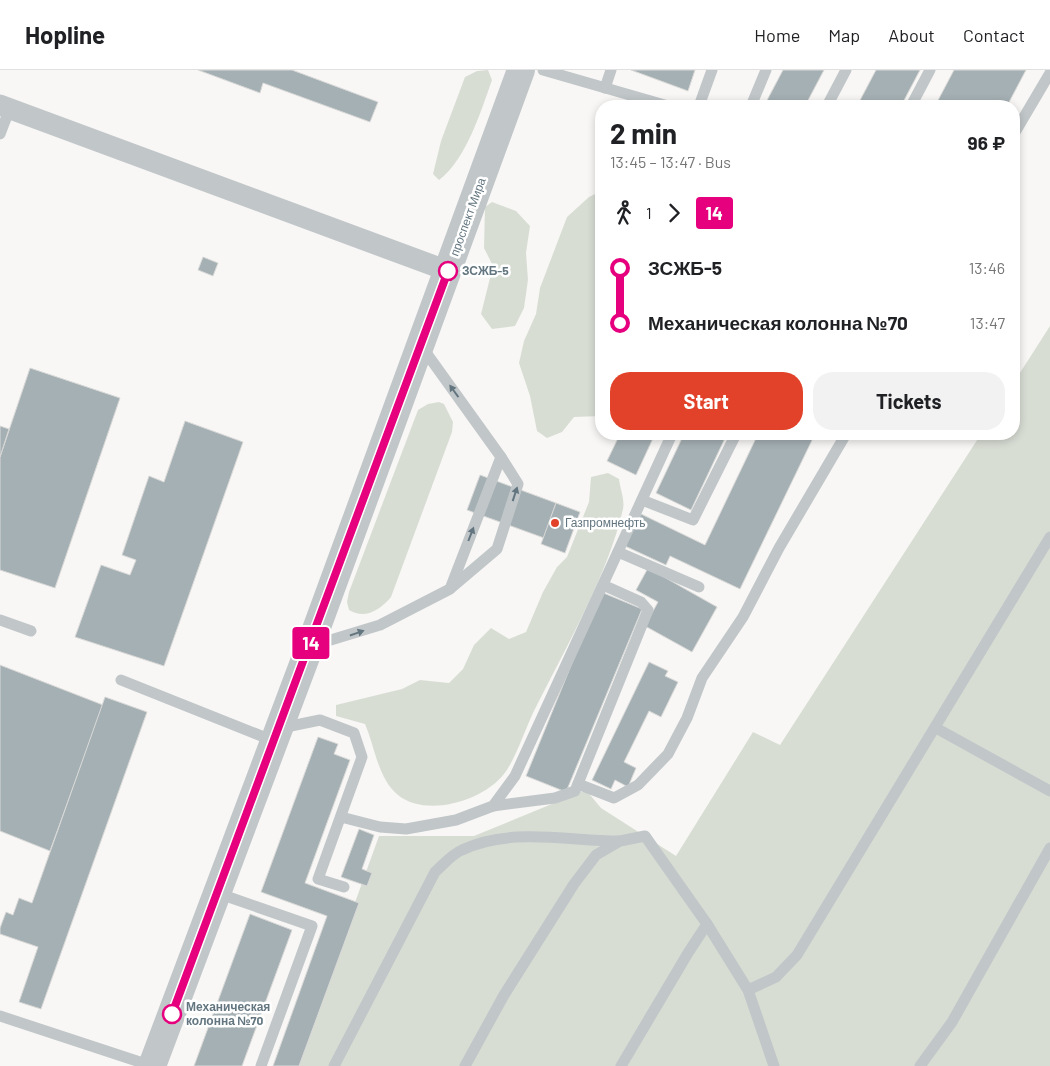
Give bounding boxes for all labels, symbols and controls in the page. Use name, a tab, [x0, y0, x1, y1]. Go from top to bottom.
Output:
text: Hopline	[25, 20, 105, 49]
text: Home	[754, 24, 800, 46]
text: Map	[828, 24, 860, 46]
text: About	[888, 24, 935, 46]
text: Contact	[963, 24, 1025, 46]
text: 2 min	[610, 116, 677, 150]
text: 96 ₽	[968, 131, 1005, 154]
text: 13:45 – 13:47 · Bus	[610, 152, 731, 171]
street label: проспект Мира	[446, 175, 489, 258]
icon: walk	[610, 199, 638, 227]
icon: forward	[660, 199, 688, 227]
text: 14	[706, 202, 723, 224]
text: 1	[646, 203, 652, 222]
text: ЗСЖБ-5	[648, 256, 722, 279]
text: 13:46	[969, 258, 1005, 277]
marker: ЗСЖБ-5	[438, 261, 458, 281]
place label: ЗСЖБ-5	[462, 263, 509, 277]
text: Механическая колонна №70	[648, 311, 908, 334]
text: 13:47	[970, 313, 1005, 332]
button: Start	[610, 372, 803, 430]
button: Tickets	[813, 372, 1005, 430]
one-way arrow	[449, 384, 459, 398]
one-way arrow	[511, 487, 519, 502]
place label: Газпромнефть	[565, 515, 646, 530]
marker: Газпромнефть	[549, 517, 561, 529]
one-way arrow	[468, 526, 475, 541]
line badge: 14	[288, 627, 334, 659]
one-way arrow	[349, 629, 364, 636]
text: 14	[302, 632, 320, 654]
place label: Механическая колонна №70	[186, 999, 270, 1027]
marker: Механическая колонна №70	[162, 1004, 182, 1024]

